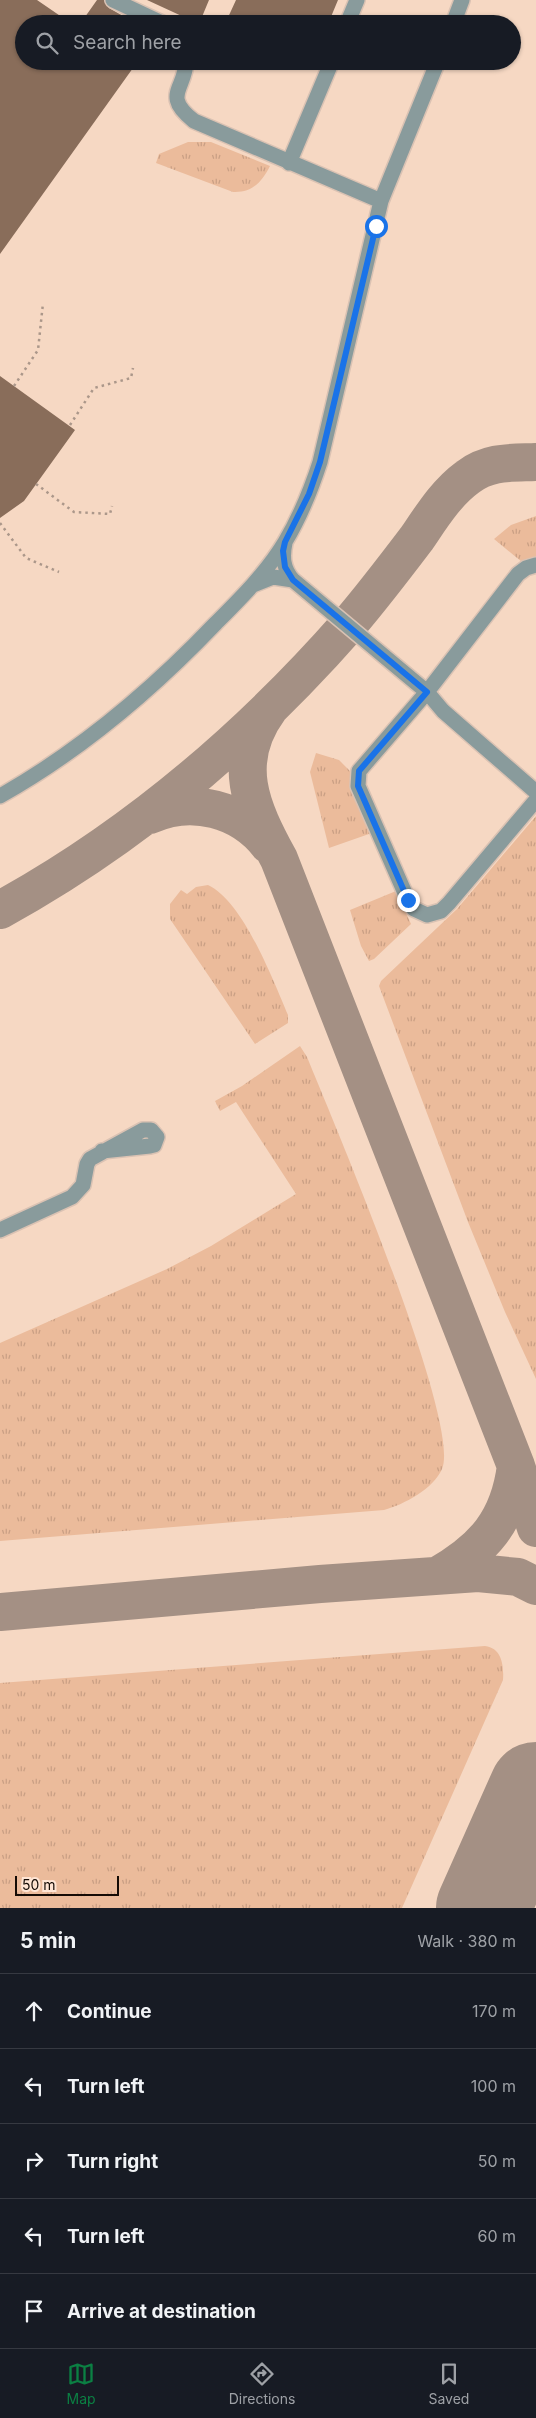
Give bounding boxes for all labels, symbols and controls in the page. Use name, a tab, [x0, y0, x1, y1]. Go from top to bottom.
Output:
search box	[15, 15, 521, 70]
icon: search	[33, 29, 61, 57]
text: Search here	[73, 31, 182, 54]
route start	[365, 215, 388, 238]
route end	[397, 889, 420, 912]
scale bar	[15, 1873, 119, 1896]
text: 50 m	[22, 1876, 56, 1893]
text: 5 min	[20, 1928, 76, 1953]
text: Walk · 380 m	[417, 1931, 516, 1951]
icon: ahead	[20, 1997, 48, 2025]
text: Continue	[67, 2000, 152, 2023]
text: 170 m	[472, 2001, 516, 2021]
icon: left	[20, 2072, 48, 2100]
text: Turn left	[67, 2075, 145, 2098]
text: 100 m	[471, 2076, 516, 2096]
icon: right	[20, 2147, 48, 2175]
text: Turn right	[67, 2150, 158, 2173]
text: 50 m	[478, 2151, 516, 2171]
icon: left	[20, 2222, 48, 2250]
text: Turn left	[67, 2225, 145, 2248]
text: 60 m	[477, 2226, 516, 2246]
icon: arrive	[20, 2297, 48, 2325]
text: Arrive at destination	[67, 2300, 256, 2323]
tab: Map	[67, 2360, 96, 2407]
tab: Directions	[229, 2360, 295, 2407]
tab: Saved	[428, 2360, 469, 2407]

